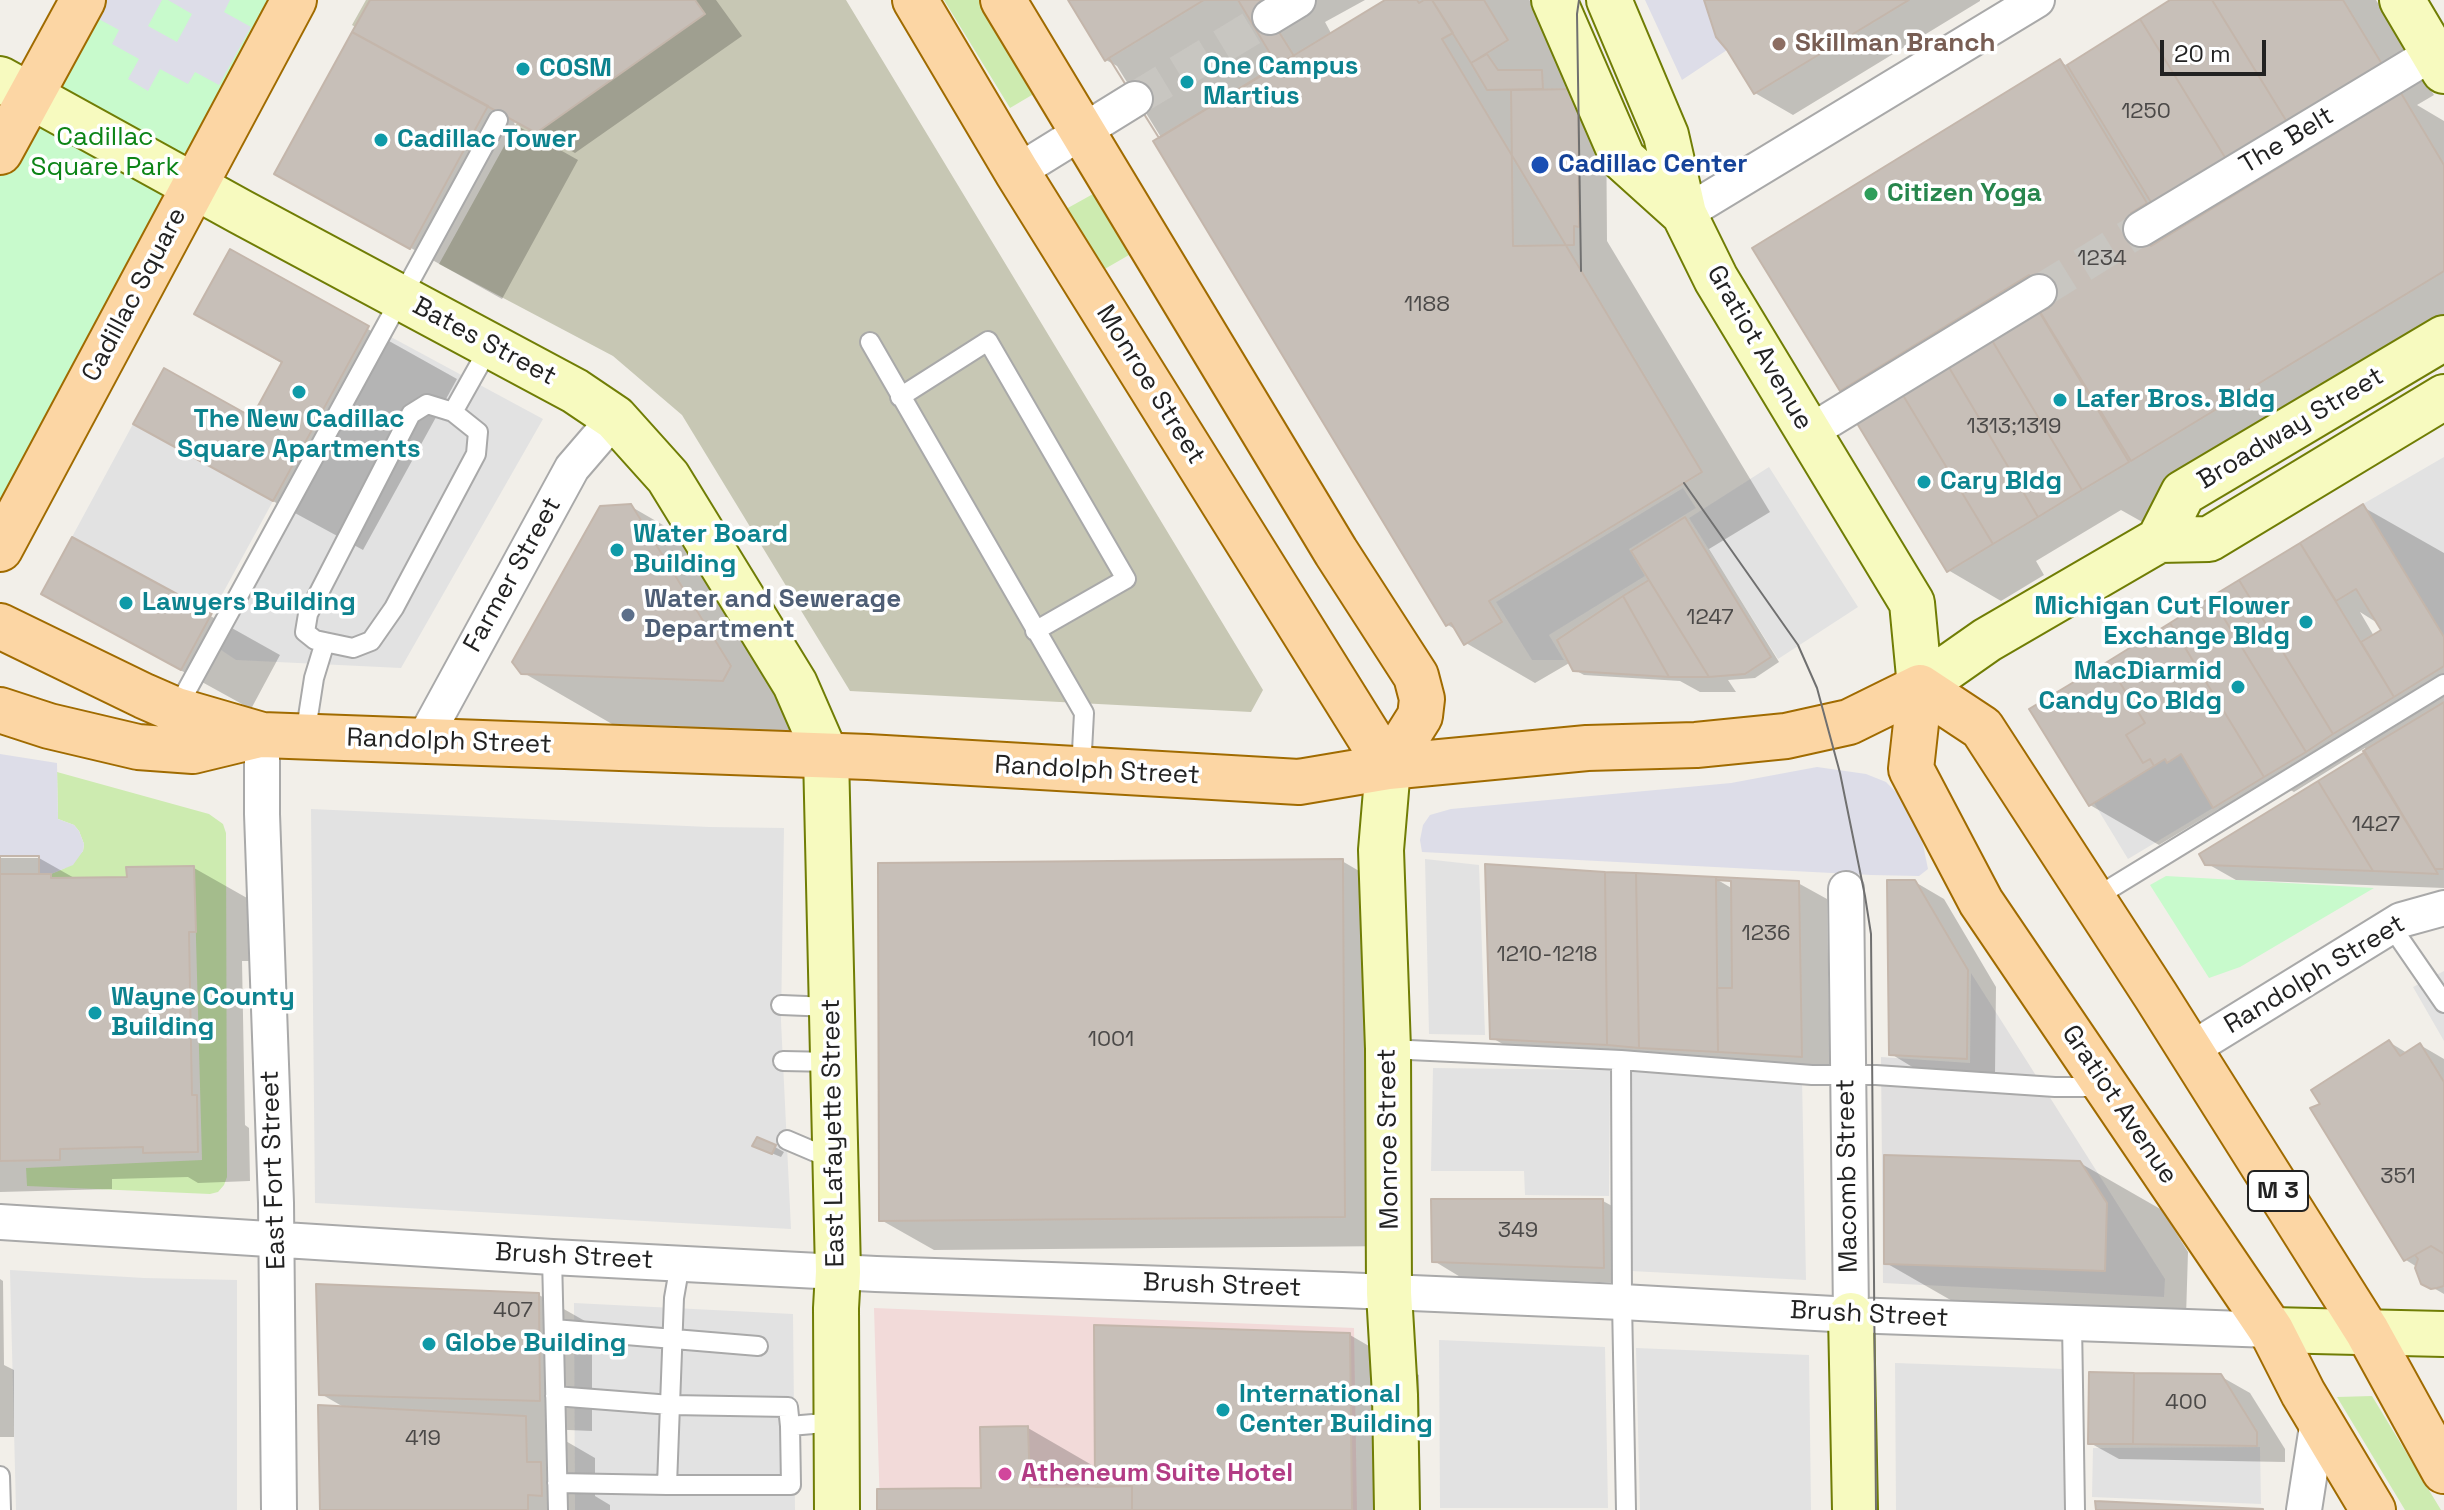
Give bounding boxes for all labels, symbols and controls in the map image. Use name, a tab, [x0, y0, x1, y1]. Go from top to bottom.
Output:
scale bar	[2164, 24, 2270, 74]
place label: Skillman Branch	[1795, 28, 1996, 60]
marker: Skillman Branch	[1770, 35, 1788, 53]
text: 20 m	[2174, 38, 2231, 69]
place label: One Campus Martius	[1203, 51, 1358, 112]
place label: COSM	[539, 53, 612, 85]
marker: COSM	[514, 60, 532, 78]
marker: One Campus Martius	[1178, 73, 1196, 91]
house number: 1250	[2121, 99, 2171, 125]
street label: The Belt	[2234, 101, 2340, 181]
park label: Cadillac Square Park	[30, 122, 180, 184]
place label: Cadillac Tower	[397, 124, 577, 156]
marker: Cadillac Tower	[372, 131, 390, 149]
place label: Cadillac Center	[1558, 149, 1748, 181]
marker: Cadillac Center	[1529, 154, 1551, 176]
place label: Citizen Yoga	[1887, 178, 2042, 210]
marker: Citizen Yoga	[1862, 185, 1880, 203]
street label: Cadillac Square	[76, 203, 194, 387]
house number: 1234	[2077, 246, 2127, 272]
street label: Gratiot Avenue	[1699, 260, 1819, 436]
street label: Bates Street	[407, 291, 561, 393]
house number: 1188	[1404, 292, 1450, 318]
street label: Monroe Street	[1089, 300, 1211, 470]
street label: Broadway Street	[2192, 361, 2390, 497]
marker: The New Cadillac Square Apartments	[290, 383, 308, 401]
place label: Lafer Bros. Bldg	[2076, 384, 2275, 416]
marker: Lafer Bros. Bldg	[2051, 391, 2069, 409]
place label: The New Cadillac Square Apartments	[177, 404, 421, 466]
house number: 1313;1319	[1966, 414, 2062, 440]
place label: Cary Bldg	[1940, 466, 2062, 498]
marker: Cary Bldg	[1915, 473, 1933, 491]
street label: Farmer Street	[458, 492, 568, 658]
place label: Water Board Building	[633, 519, 788, 580]
marker: Water Board Building	[608, 541, 626, 559]
place label: Water and Sewerage Department	[644, 584, 901, 646]
place label: Lawyers Building	[142, 587, 356, 619]
place label: Michigan Cut Flower Exchange Bldg	[2034, 591, 2290, 652]
marker: Lawyers Building	[117, 594, 135, 612]
house number: 1247	[1686, 605, 1734, 631]
marker: Water and Sewerage Department	[619, 606, 637, 624]
marker: Michigan Cut Flower Exchange Bldg	[2297, 613, 2315, 631]
place label: MacDiarmid Candy Co Bldg	[2038, 656, 2222, 718]
marker: MacDiarmid Candy Co Bldg	[2229, 678, 2247, 696]
street label: Randolph Street	[346, 723, 552, 761]
street label: Randolph Street	[994, 750, 1200, 792]
house number: 1427	[2352, 812, 2400, 838]
street label: Randolph Street	[2219, 909, 2411, 1041]
house number: 1236	[1741, 921, 1791, 947]
house number: 1210-1218	[1496, 942, 1598, 968]
place label: Wayne County Building	[111, 982, 295, 1044]
street label: East Lafayette Street	[816, 998, 852, 1268]
marker: Wayne County Building	[86, 1004, 104, 1022]
street label: Gratiot Avenue	[2054, 1020, 2184, 1190]
house number: 1001	[1088, 1027, 1134, 1053]
street label: Monroe Street	[1372, 1048, 1406, 1230]
street label: East Fort Street	[255, 1070, 293, 1270]
street label: Macomb Street	[1831, 1079, 1865, 1273]
house number: 351	[2380, 1164, 2416, 1190]
road number: M 3	[2248, 1171, 2308, 1211]
house number: 349	[1498, 1218, 1538, 1244]
street label: Brush Street	[494, 1237, 654, 1277]
street label: Brush Street	[1142, 1268, 1302, 1304]
street label: Brush Street	[1789, 1295, 1949, 1335]
house number: 407	[493, 1298, 533, 1324]
place label: Globe Building	[445, 1328, 626, 1360]
marker: Globe Building	[420, 1335, 438, 1353]
place label: International Center Building	[1239, 1379, 1433, 1440]
house number: 400	[2165, 1390, 2207, 1416]
marker: International Center Building	[1214, 1401, 1232, 1419]
house number: 419	[405, 1426, 441, 1452]
place label: Atheneum Suite Hotel	[1021, 1458, 1293, 1490]
marker: Atheneum Suite Hotel	[996, 1465, 1014, 1483]

